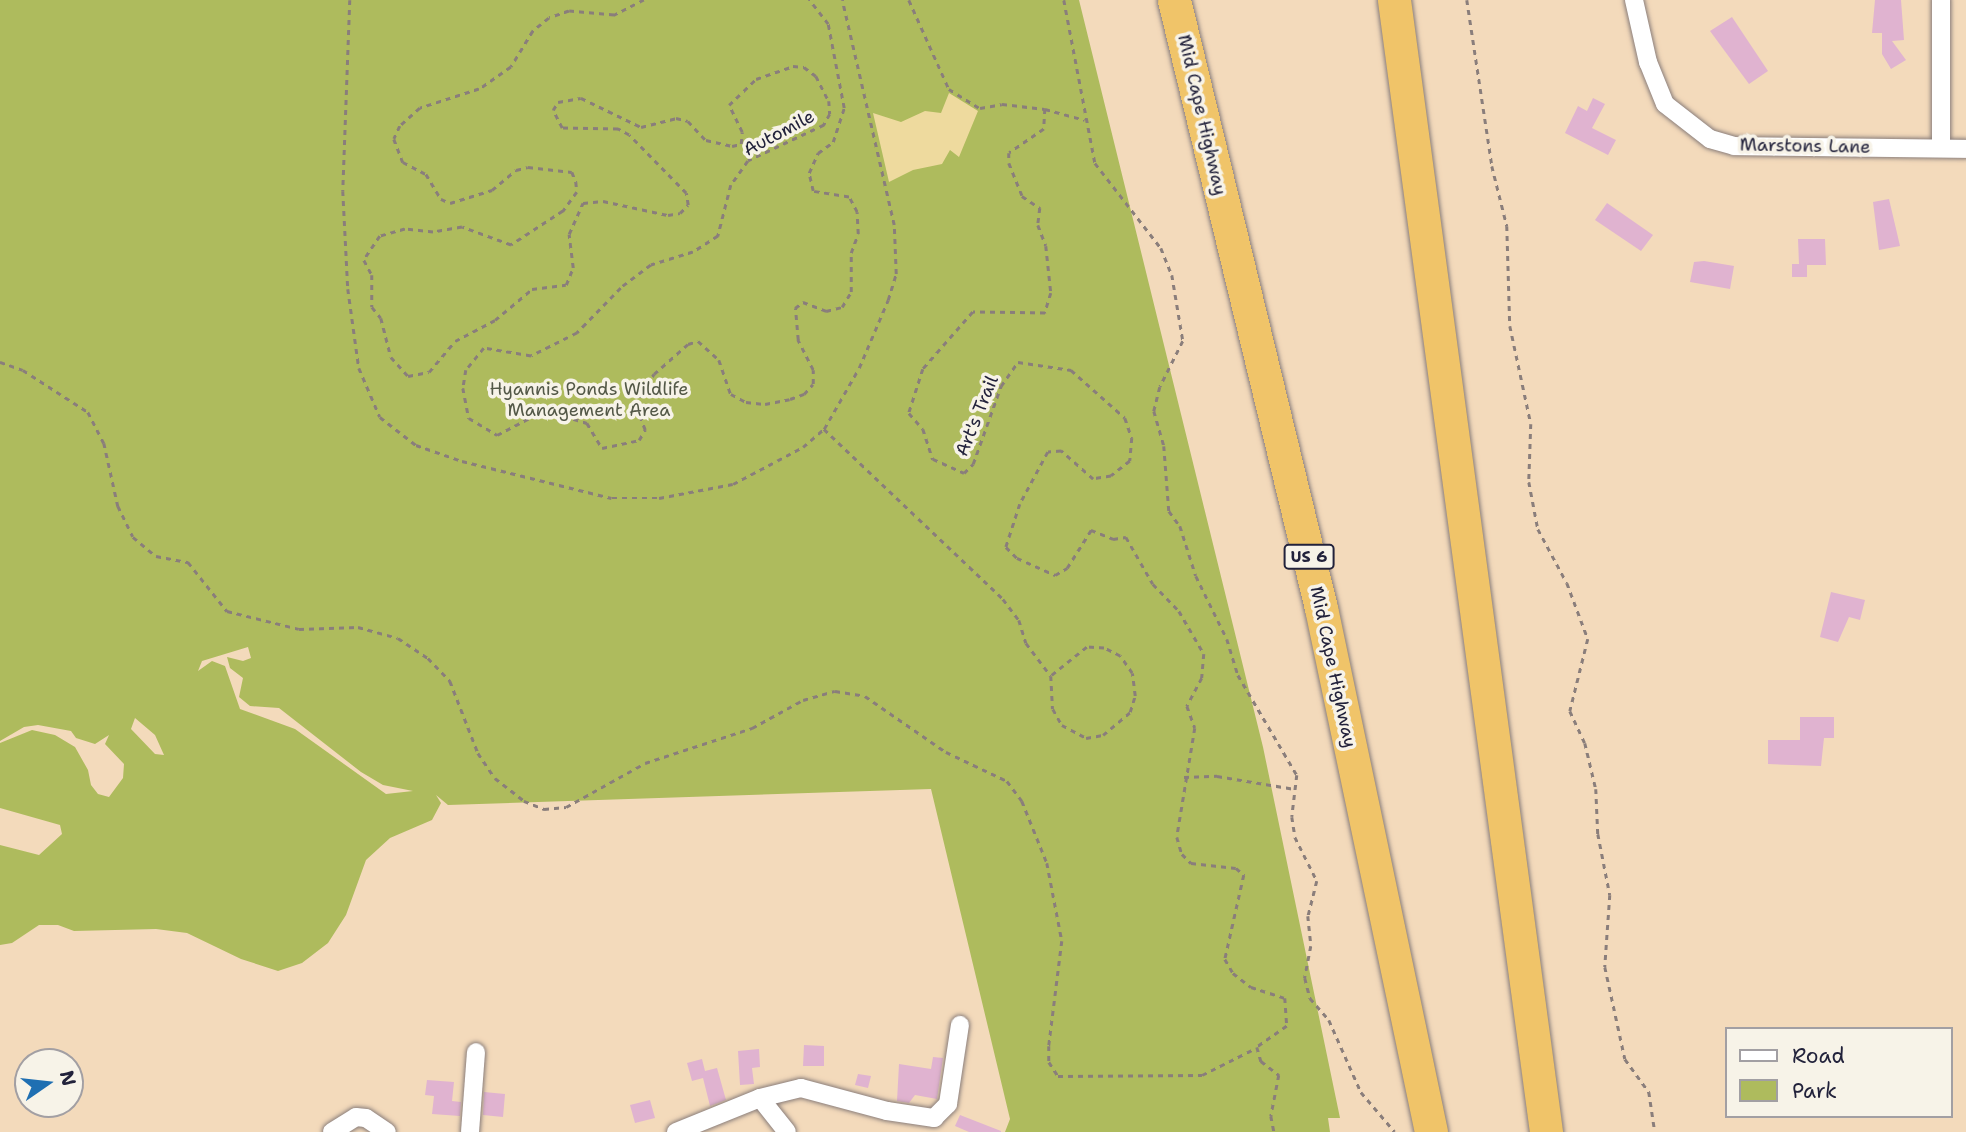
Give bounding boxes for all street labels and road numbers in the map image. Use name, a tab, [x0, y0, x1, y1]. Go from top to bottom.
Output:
street label: Mid Cape Highway	[1173, 33, 1231, 197]
street label: Automile	[740, 105, 818, 161]
street label: Marstons Lane	[1740, 134, 1870, 158]
street label: Art's Trail	[951, 373, 1003, 459]
road number: US 6	[1283, 544, 1335, 570]
street label: Mid Cape Highway	[1305, 584, 1361, 750]

